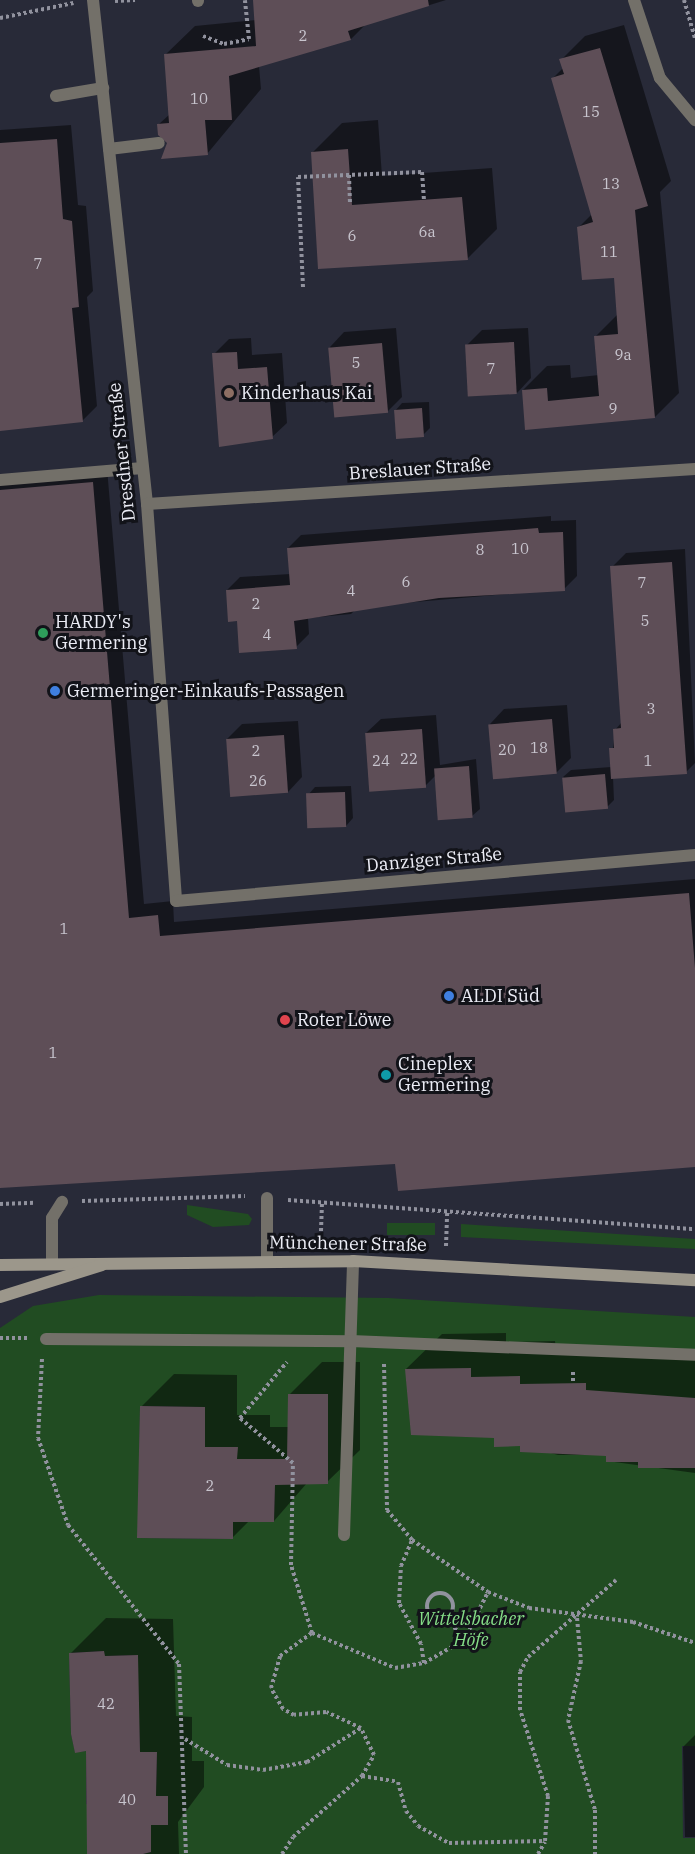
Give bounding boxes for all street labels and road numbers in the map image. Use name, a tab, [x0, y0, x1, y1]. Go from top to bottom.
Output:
street label: Dresdner Straße	[104, 382, 140, 522]
street label: Breslauer Straße	[348, 453, 492, 485]
street label: Danziger Straße	[365, 843, 503, 877]
street label: Münchener Straße	[269, 1232, 427, 1256]

